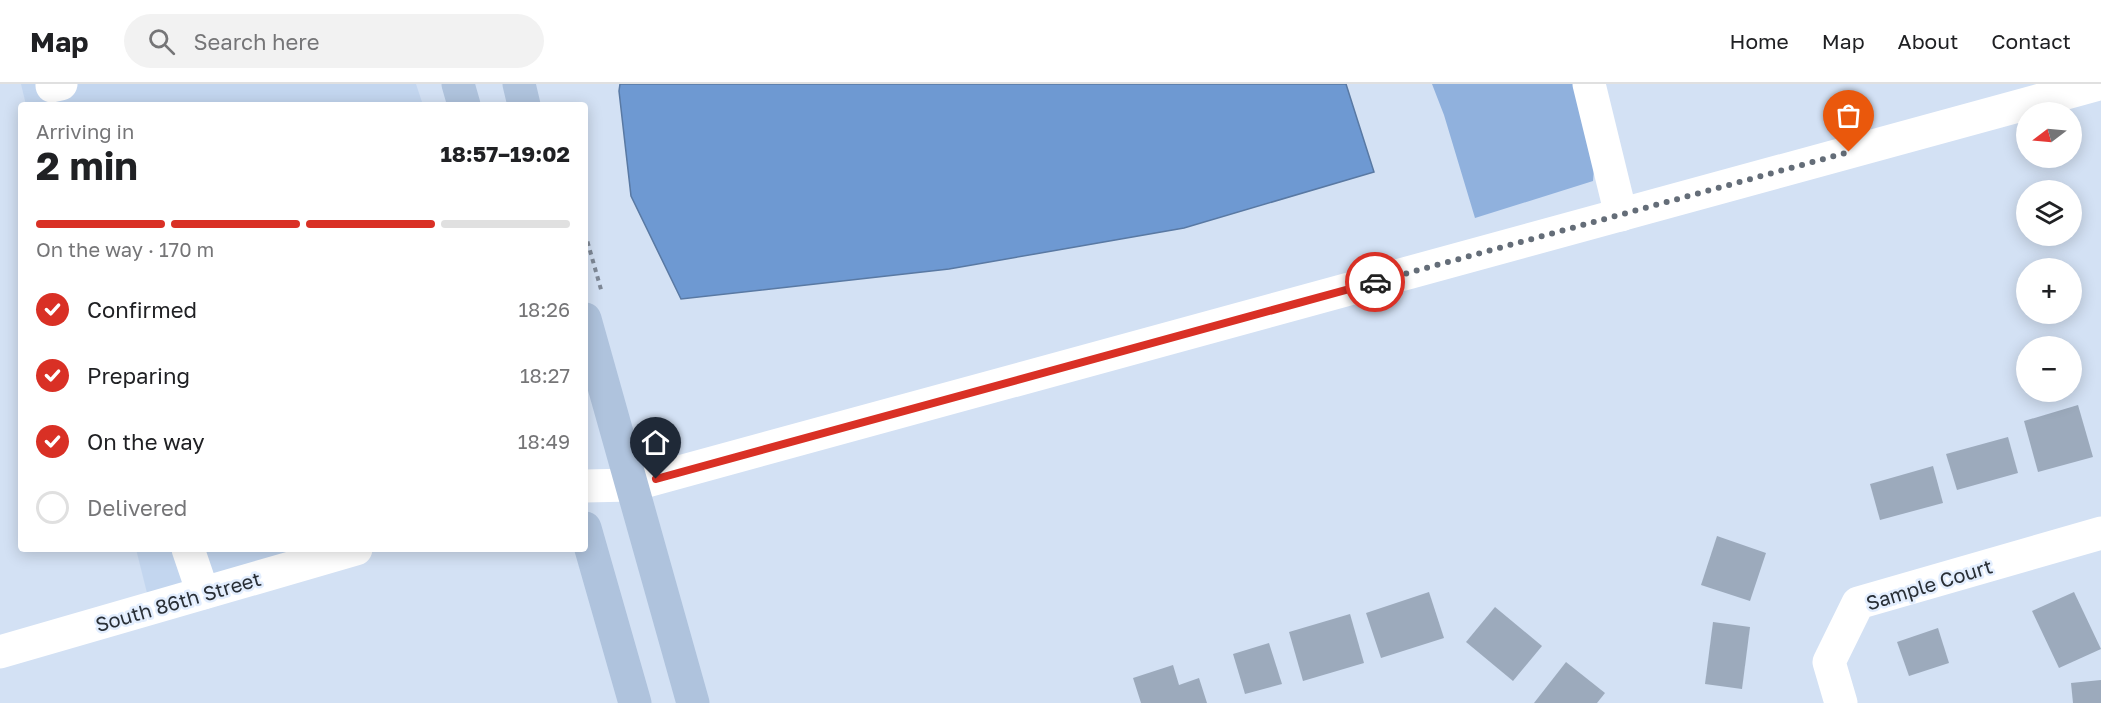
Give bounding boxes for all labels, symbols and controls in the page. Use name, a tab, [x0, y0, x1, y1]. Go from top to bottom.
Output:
search box	[124, 14, 544, 68]
text: Map	[30, 25, 88, 58]
icon: search	[145, 25, 178, 58]
text: Search here	[193, 28, 319, 55]
text: Home	[1729, 28, 1789, 54]
text: Map	[1822, 28, 1865, 54]
text: About	[1898, 28, 1958, 54]
text: Contact	[1991, 28, 2071, 54]
pin	[1823, 90, 1874, 152]
icon: bag	[1832, 99, 1865, 132]
north arrow	[2016, 102, 2082, 168]
map controls	[2016, 102, 2082, 402]
text: Arriving in	[36, 119, 134, 143]
text: 18:57–19:02	[440, 140, 570, 167]
text: 2 min	[36, 142, 138, 189]
button: layers	[2016, 180, 2082, 246]
text: On the way · 170 m	[36, 237, 214, 261]
courier	[1345, 252, 1405, 312]
button: +	[2016, 258, 2082, 324]
icon: car	[1359, 266, 1392, 299]
icon: check	[36, 293, 69, 326]
text: Confirmed	[87, 296, 197, 323]
text: 18:26	[518, 297, 570, 321]
button: −	[2016, 336, 2082, 402]
icon: check	[36, 359, 69, 392]
text: Preparing	[87, 362, 190, 389]
text: 18:27	[520, 363, 570, 387]
pin	[630, 417, 681, 479]
icon: check	[36, 425, 69, 458]
icon: home	[639, 426, 672, 459]
text: On the way	[87, 428, 205, 455]
text: 18:49	[518, 429, 570, 453]
text: Delivered	[87, 494, 187, 521]
street label: Sample Court	[1863, 553, 1995, 615]
street label: South 86th Street	[93, 566, 263, 636]

